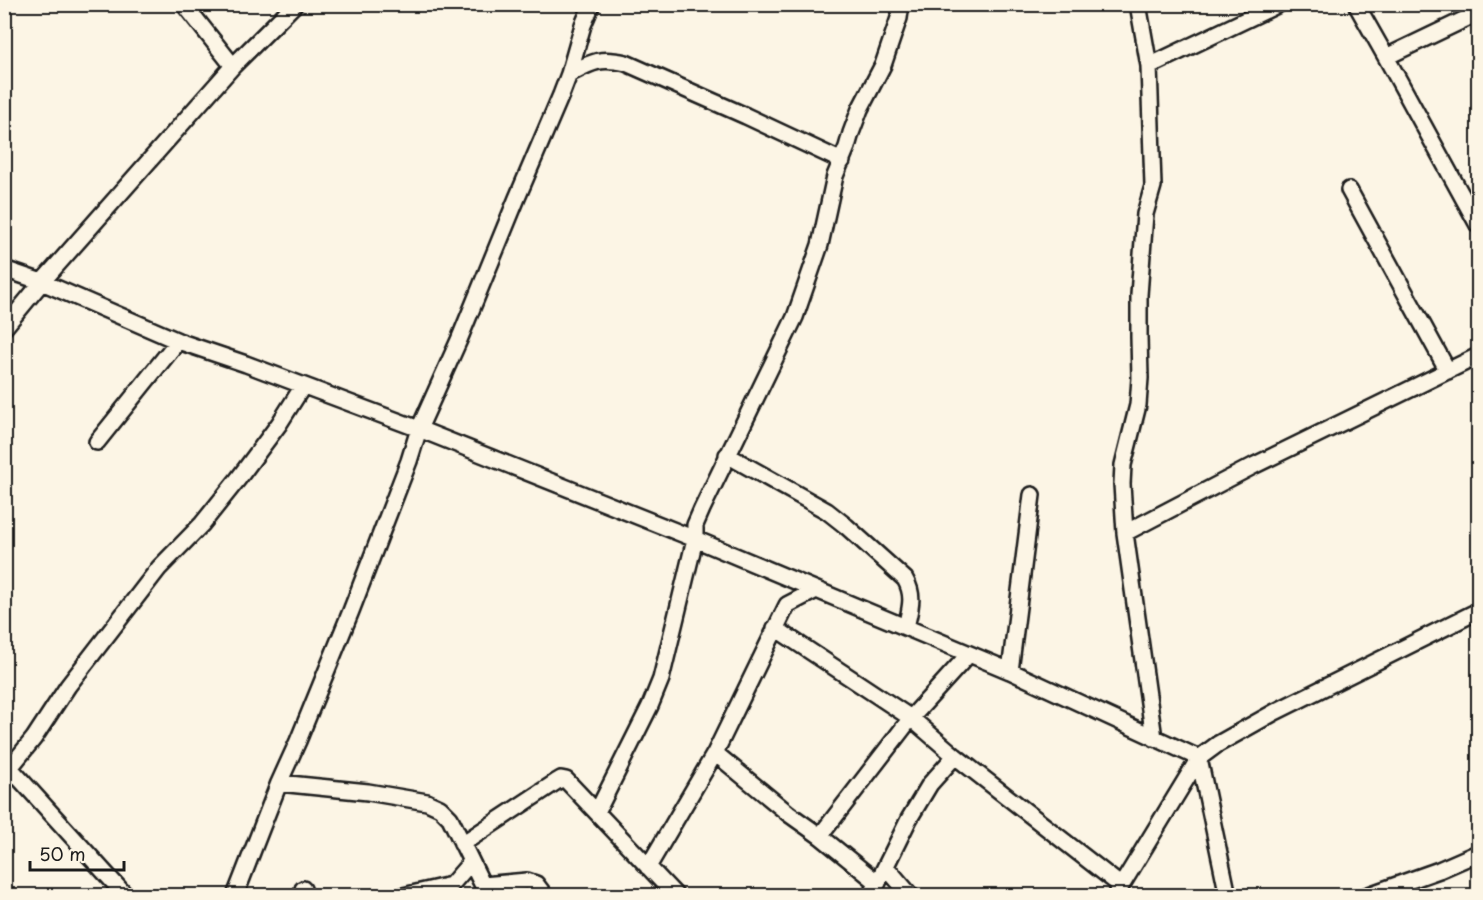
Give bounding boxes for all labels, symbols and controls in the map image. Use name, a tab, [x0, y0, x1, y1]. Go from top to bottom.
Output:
scale bar	[30, 834, 124, 872]
text: 50 m	[39, 840, 86, 867]

